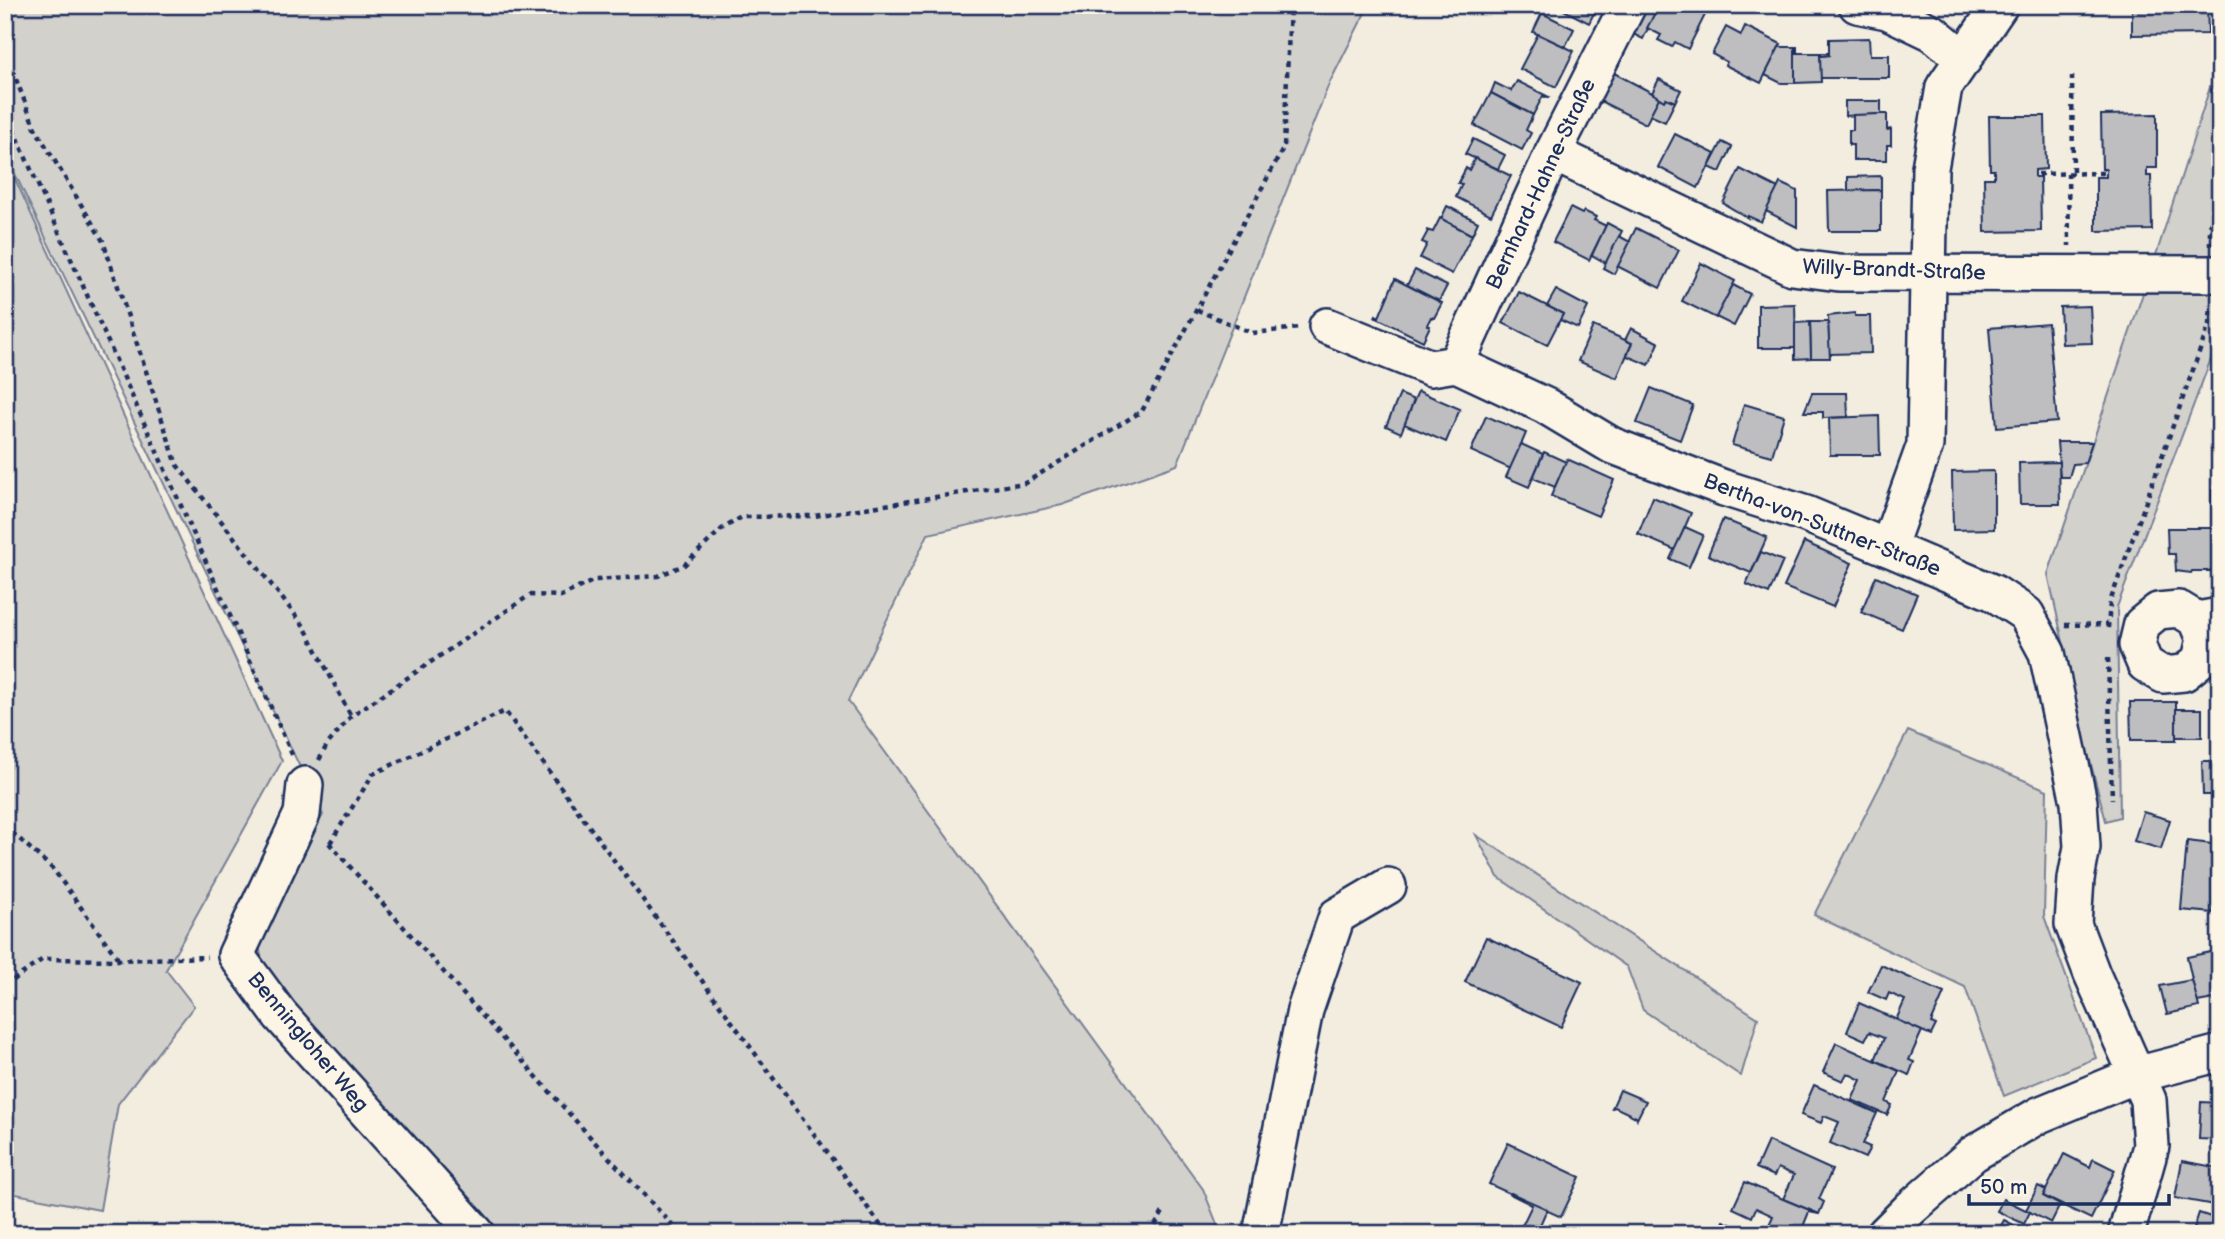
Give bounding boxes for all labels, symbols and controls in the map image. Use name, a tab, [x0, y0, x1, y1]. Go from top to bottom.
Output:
street label: Bernhard-Hahne-Straße	[1481, 75, 1601, 293]
street label: Willy-Brandt-Straße	[1802, 254, 1986, 286]
street label: Bertha-von-Suttner-Straße	[1700, 468, 1944, 582]
street label: Benningloher Weg	[242, 967, 374, 1117]
scale bar	[1969, 1162, 2169, 1206]
text: 50 m	[1980, 1175, 2027, 1200]

